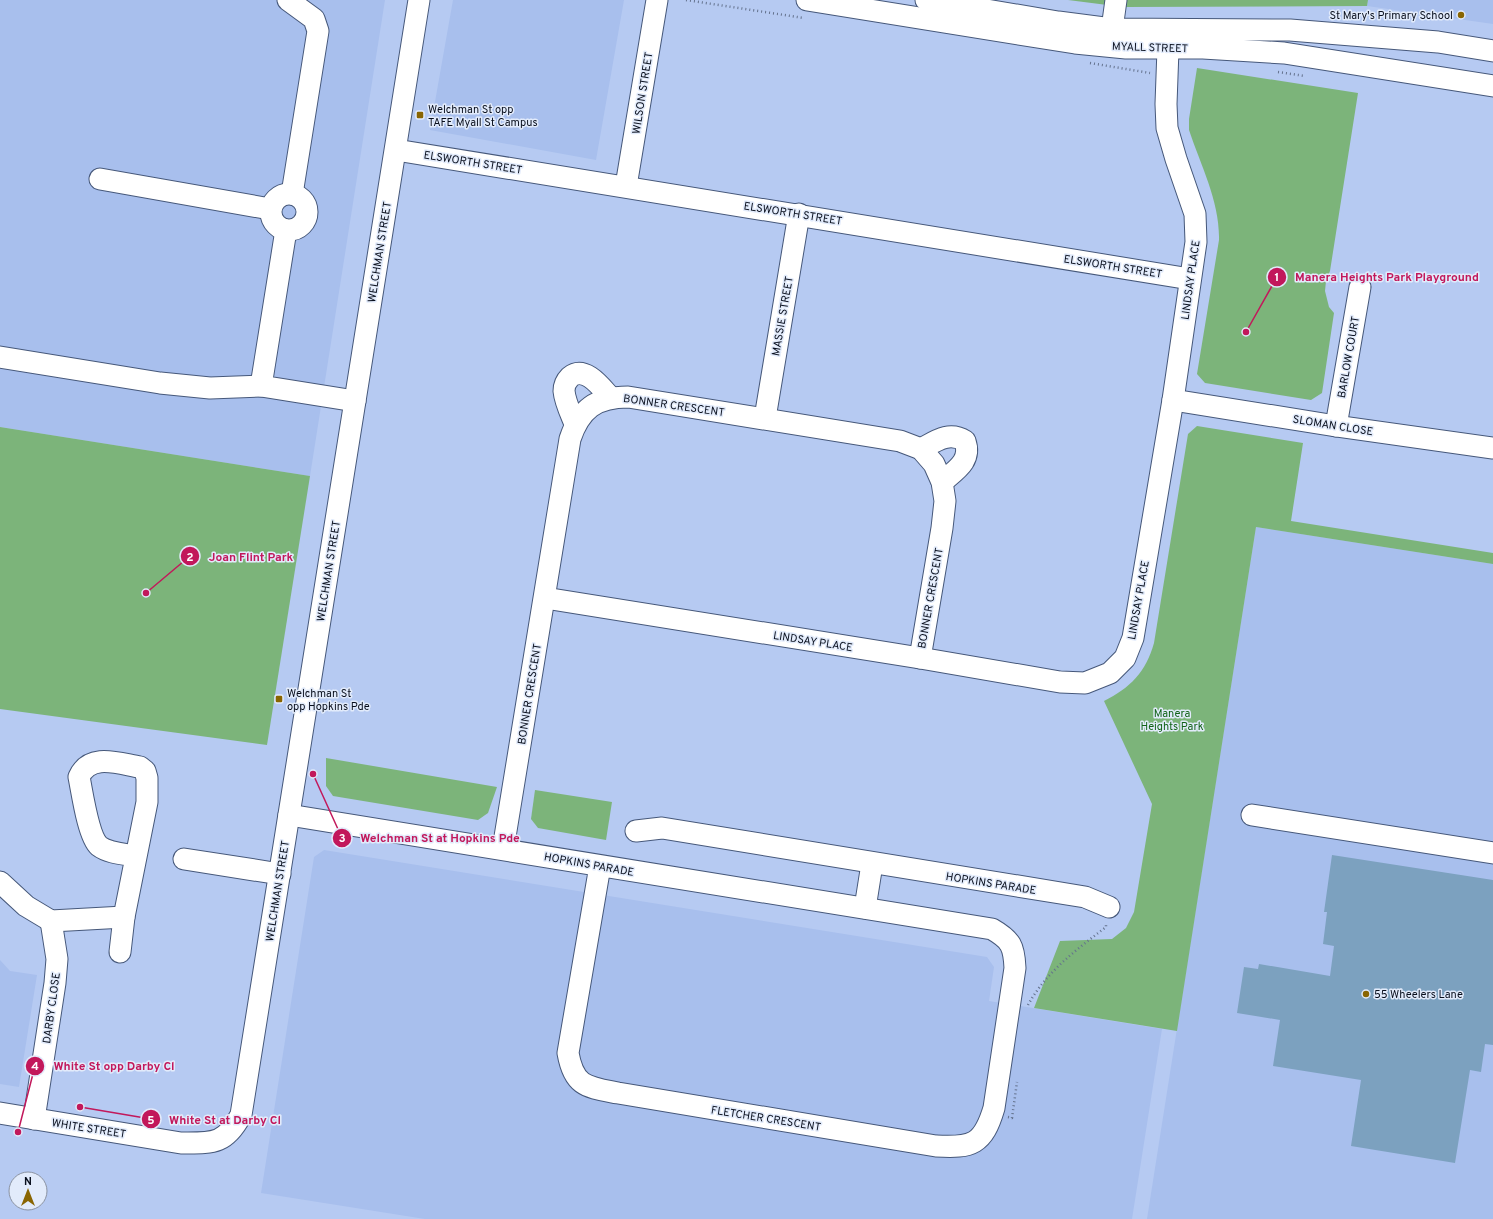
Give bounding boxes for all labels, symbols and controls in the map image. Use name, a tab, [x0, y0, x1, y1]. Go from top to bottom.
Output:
place label: St Mary's Primary School	[1329, 9, 1453, 23]
marker: St Mary's Primary School	[1456, 10, 1466, 20]
street label: MYALL STREET	[1112, 40, 1188, 56]
street label: WILSON STREET	[630, 51, 656, 135]
place label: Welchman St opp TAFE Myall St Campus	[428, 103, 538, 130]
marker: Welchman St opp TAFE Myall St Campus	[415, 110, 425, 120]
street label: ELSWORTH STREET	[423, 148, 523, 178]
street label: ELSWORTH STREET	[743, 199, 843, 229]
street label: WELCHMAN STREET	[365, 201, 395, 304]
street label: LINDSAY PLACE	[1178, 239, 1204, 321]
street label: ELSWORTH STREET	[1063, 252, 1163, 282]
callout: Manera Heights Park Playground	[1267, 265, 1487, 289]
text: 1	[1275, 270, 1279, 286]
text: Manera Heights Park Playground	[1295, 270, 1479, 286]
street label: MASSIE STREET	[769, 275, 797, 357]
street label: BARLOW COURT	[1335, 315, 1363, 399]
street label: BONNER CRESCENT	[622, 392, 725, 420]
street label: SLOMAN CLOSE	[1292, 413, 1374, 439]
street label: WELCHMAN STREET	[314, 520, 344, 623]
callout: Joan Flint Park	[180, 544, 301, 568]
street label: BONNER CRESCENT	[915, 547, 947, 650]
text: 2	[186, 550, 194, 566]
text: Joan Flint Park	[209, 550, 294, 566]
street label: LINDSAY PLACE	[1125, 559, 1153, 641]
street label: LINDSAY PLACE	[772, 629, 854, 655]
street label: BONNER CRESCENT	[515, 643, 545, 746]
place label: Welchman St opp Hopkins Pde	[287, 687, 370, 714]
marker: Welchman St opp Hopkins Pde	[274, 694, 284, 704]
park label: Manera Heights Park	[1140, 707, 1204, 734]
callout: Welchman St at Hopkins Pde	[332, 826, 528, 850]
text: 3	[338, 831, 346, 847]
text: Welchman St at Hopkins Pde	[360, 831, 520, 847]
street label: WELCHMAN STREET	[263, 840, 293, 943]
street label: HOPKINS PARADE	[543, 850, 635, 880]
street label: HOPKINS PARADE	[945, 870, 1037, 898]
street label: DARBY CLOSE	[40, 972, 64, 1045]
place label: 55 Wheelers Lane	[1374, 988, 1463, 1002]
marker: 55 Wheelers Lane	[1361, 989, 1371, 999]
callout: White St opp Darby Cl	[25, 1054, 182, 1078]
text: 4	[31, 1059, 39, 1075]
text: White St opp Darby Cl	[53, 1059, 175, 1075]
street label: FLETCHER CRESCENT	[710, 1103, 822, 1135]
callout: White St at Darby Cl	[141, 1107, 289, 1131]
text: 5	[147, 1113, 155, 1129]
text: White St at Darby Cl	[169, 1113, 281, 1129]
street label: WHITE STREET	[51, 1116, 127, 1142]
north arrow	[8, 1171, 48, 1211]
text: N	[24, 1175, 32, 1189]

